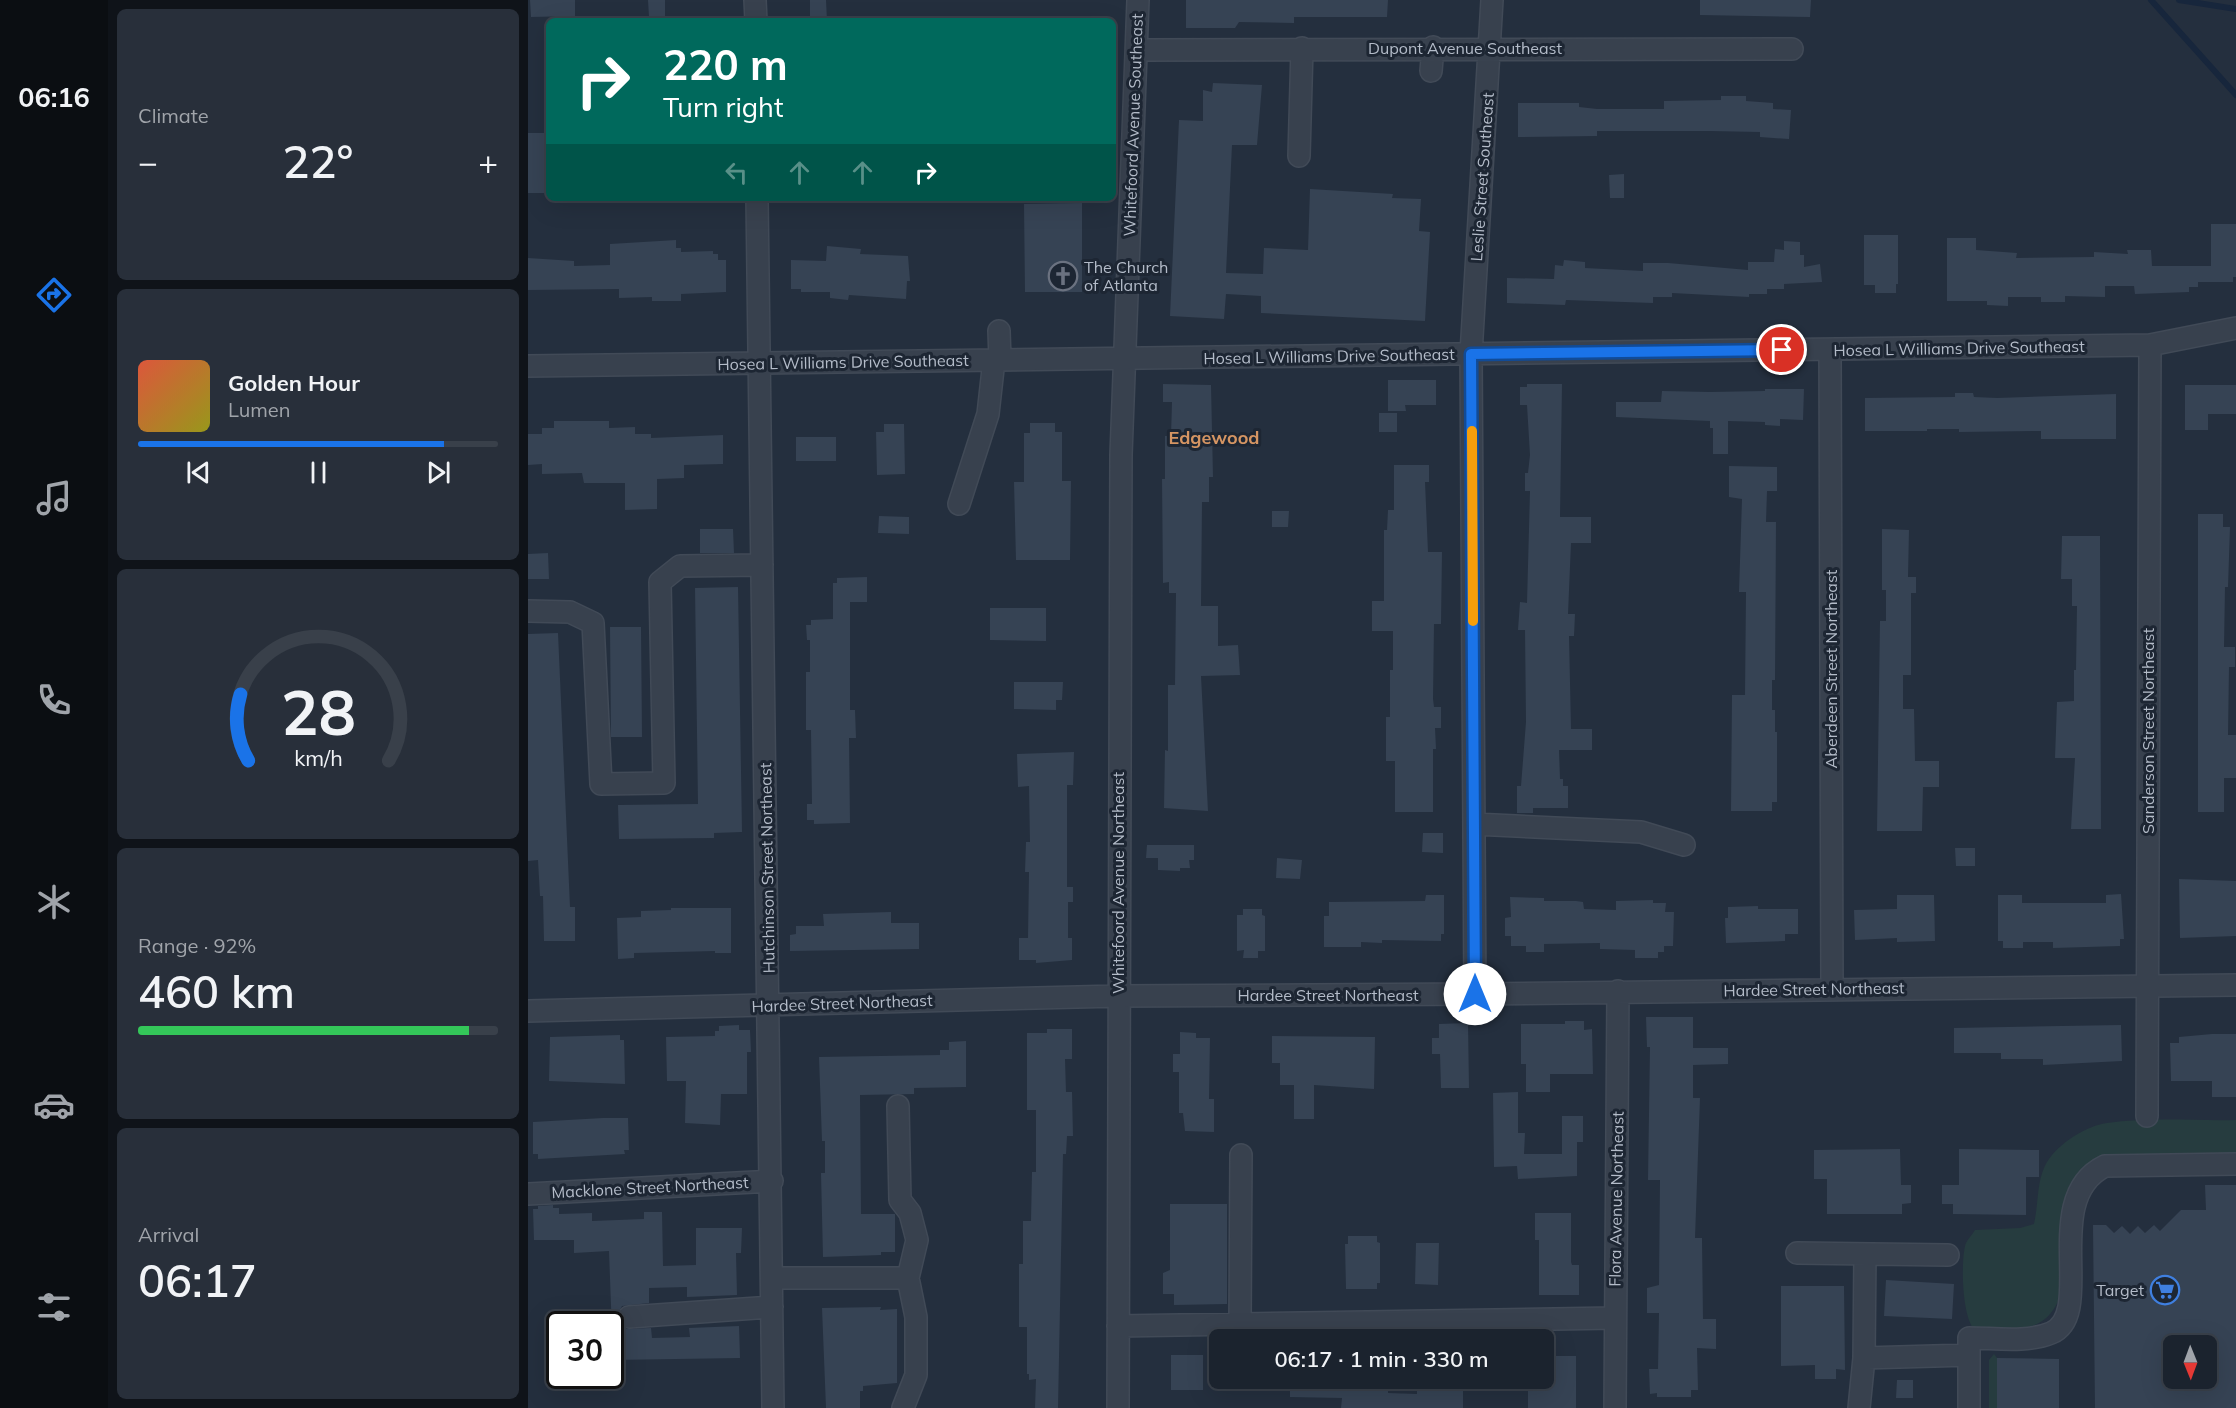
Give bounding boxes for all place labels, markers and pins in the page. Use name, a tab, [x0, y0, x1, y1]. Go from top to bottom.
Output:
place label: The Church of Atlanta	[1084, 257, 1168, 295]
church icon: The Church of Atlanta	[1047, 260, 1079, 292]
pin	[1756, 324, 1807, 375]
supermarket icon: Target	[2149, 1274, 2181, 1306]
place label: Target	[2096, 1280, 2144, 1300]

